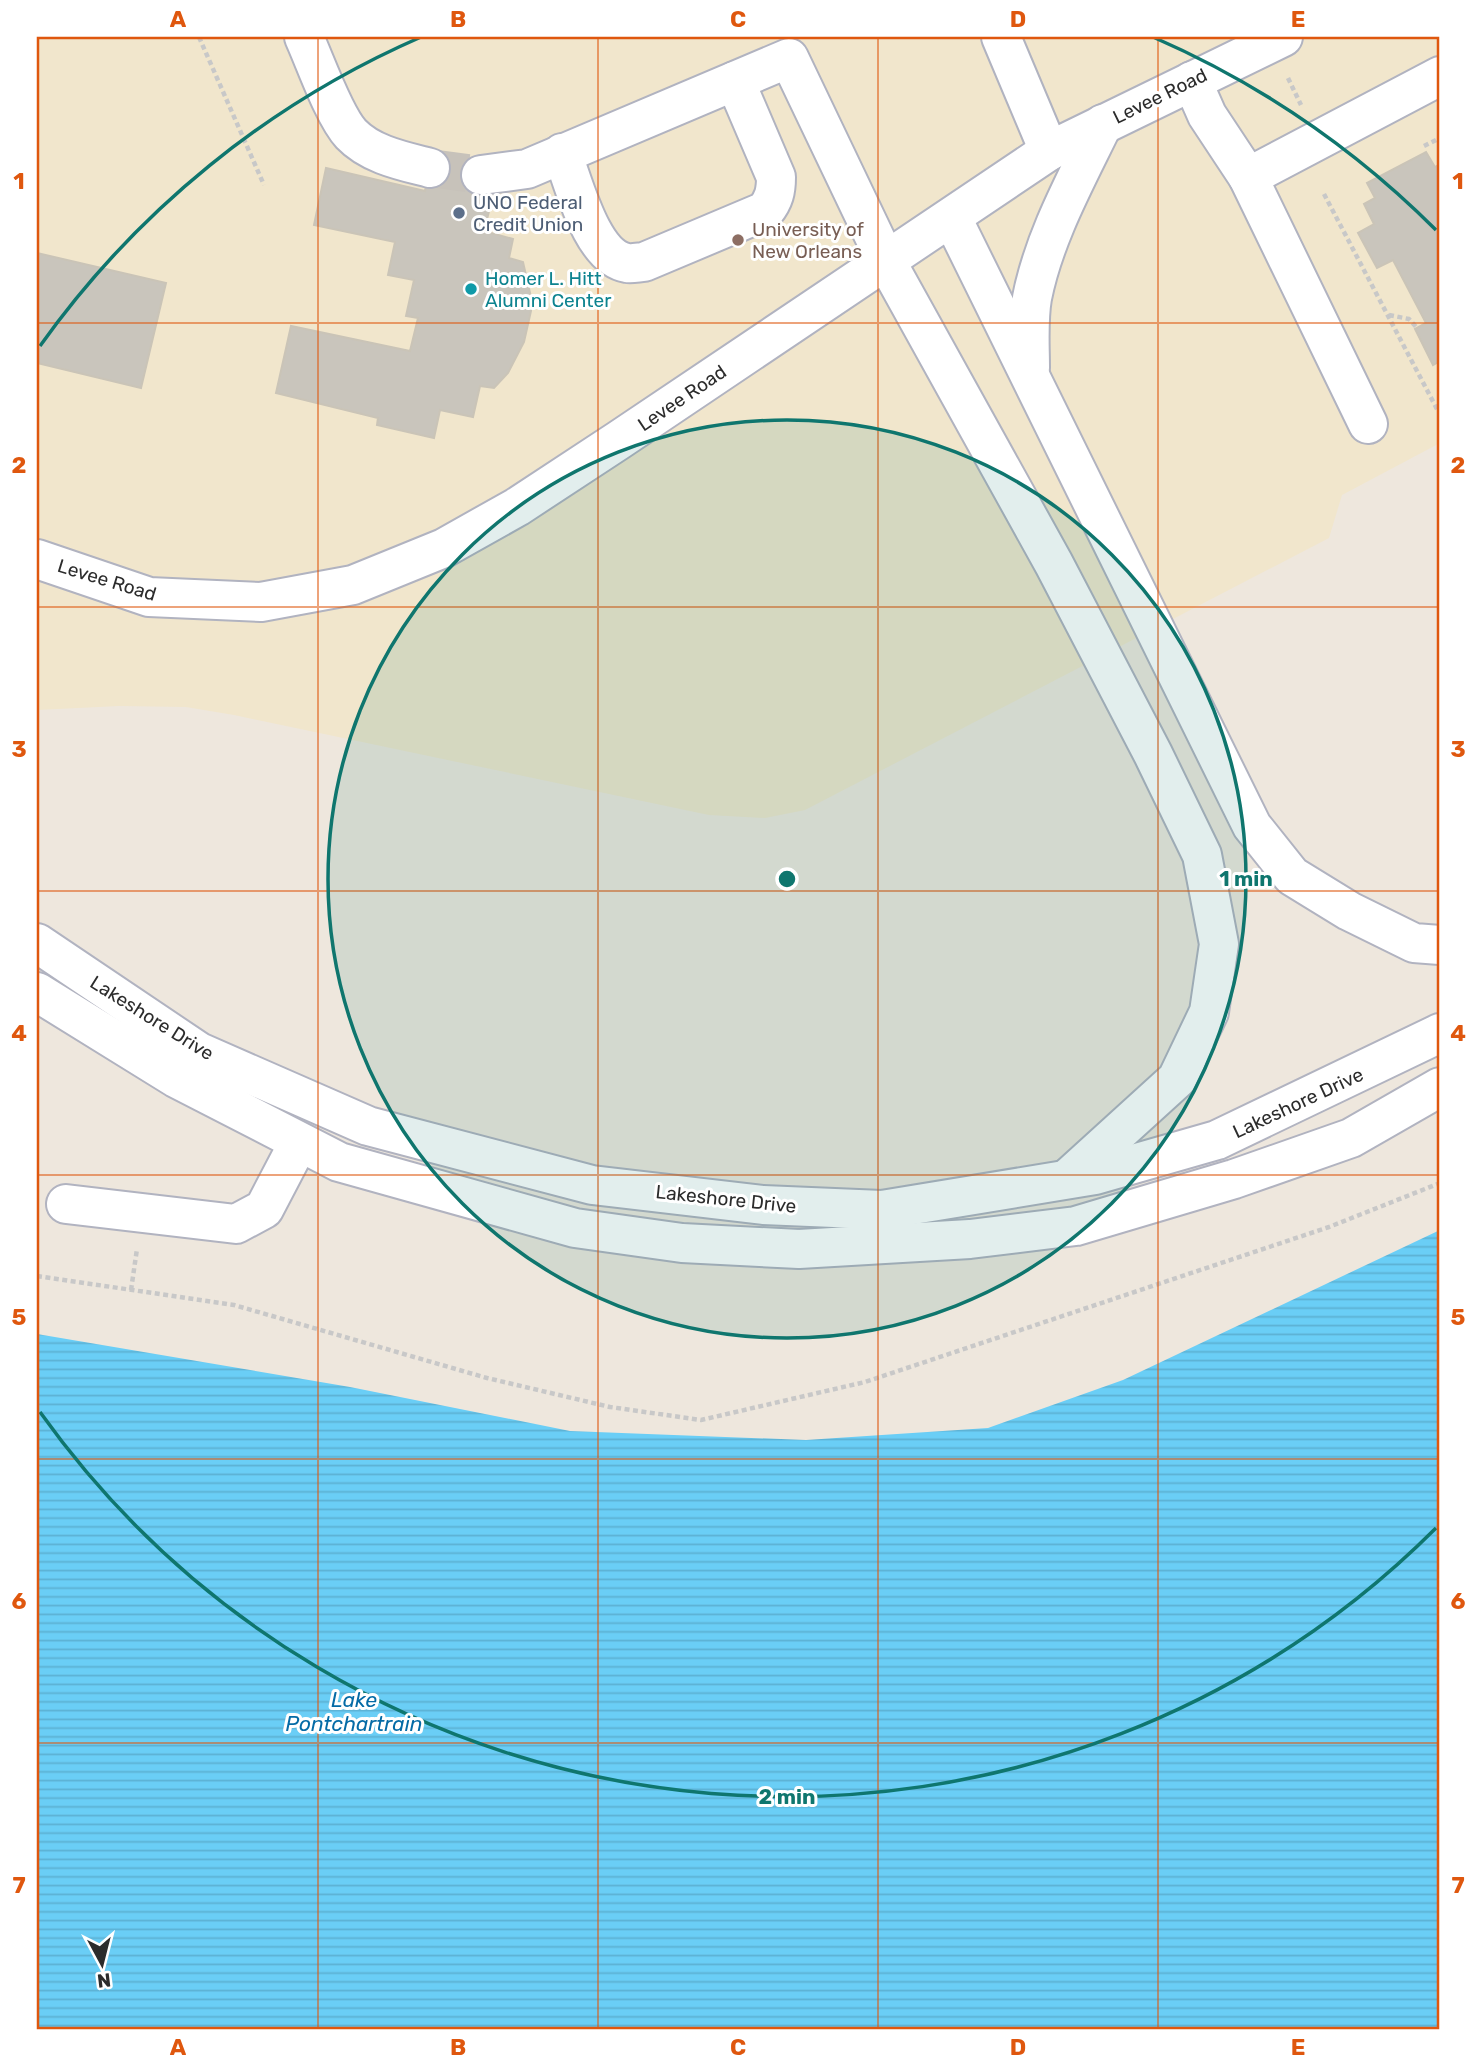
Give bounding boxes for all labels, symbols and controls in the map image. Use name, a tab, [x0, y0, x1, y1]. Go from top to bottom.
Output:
text: A	[170, 5, 187, 33]
text: B	[450, 5, 466, 33]
text: C	[730, 5, 746, 33]
text: D	[1010, 5, 1026, 33]
text: E	[1291, 5, 1305, 33]
street label: Levee Road	[1109, 63, 1211, 129]
text: 1	[13, 167, 25, 195]
text: 1	[1452, 167, 1464, 195]
place label: UNO Federal Credit Union	[473, 191, 583, 236]
marker: UNO Federal Credit Union	[451, 205, 467, 221]
place label: University of New Orleans	[752, 218, 865, 263]
marker: University of New Orleans	[730, 232, 746, 248]
place label: Homer L. Hitt Alumni Center	[485, 267, 612, 312]
marker: Homer L. Hitt Alumni Center	[463, 281, 479, 297]
street label: Levee Road	[633, 360, 731, 436]
text: 2	[12, 451, 26, 479]
text: 2	[1451, 451, 1465, 479]
street label: Levee Road	[55, 554, 159, 606]
text: 3	[11, 735, 27, 763]
text: 3	[1450, 735, 1466, 763]
text: 1 min	[1219, 866, 1273, 891]
centre of rings	[775, 867, 799, 891]
street label: Lakeshore Drive	[86, 971, 218, 1065]
text: 4	[11, 1019, 27, 1047]
text: 4	[1450, 1019, 1466, 1047]
street label: Lakeshore Drive	[1229, 1063, 1367, 1143]
street label: Lakeshore Drive	[654, 1180, 798, 1218]
text: 5	[12, 1303, 27, 1331]
text: 5	[1451, 1303, 1466, 1331]
text: 6	[12, 1587, 27, 1615]
text: 6	[1451, 1587, 1466, 1615]
water label: Lake Pontchartrain	[285, 1687, 423, 1736]
text: 2 min	[759, 1784, 815, 1809]
text: 7	[12, 1871, 26, 1899]
text: 7	[1451, 1871, 1465, 1899]
north arrow	[66, 1930, 136, 2000]
text: N	[96, 1968, 112, 1993]
text: A	[170, 2033, 187, 2061]
text: B	[450, 2033, 466, 2061]
text: C	[730, 2033, 746, 2061]
text: D	[1010, 2033, 1026, 2061]
text: E	[1291, 2033, 1305, 2061]

